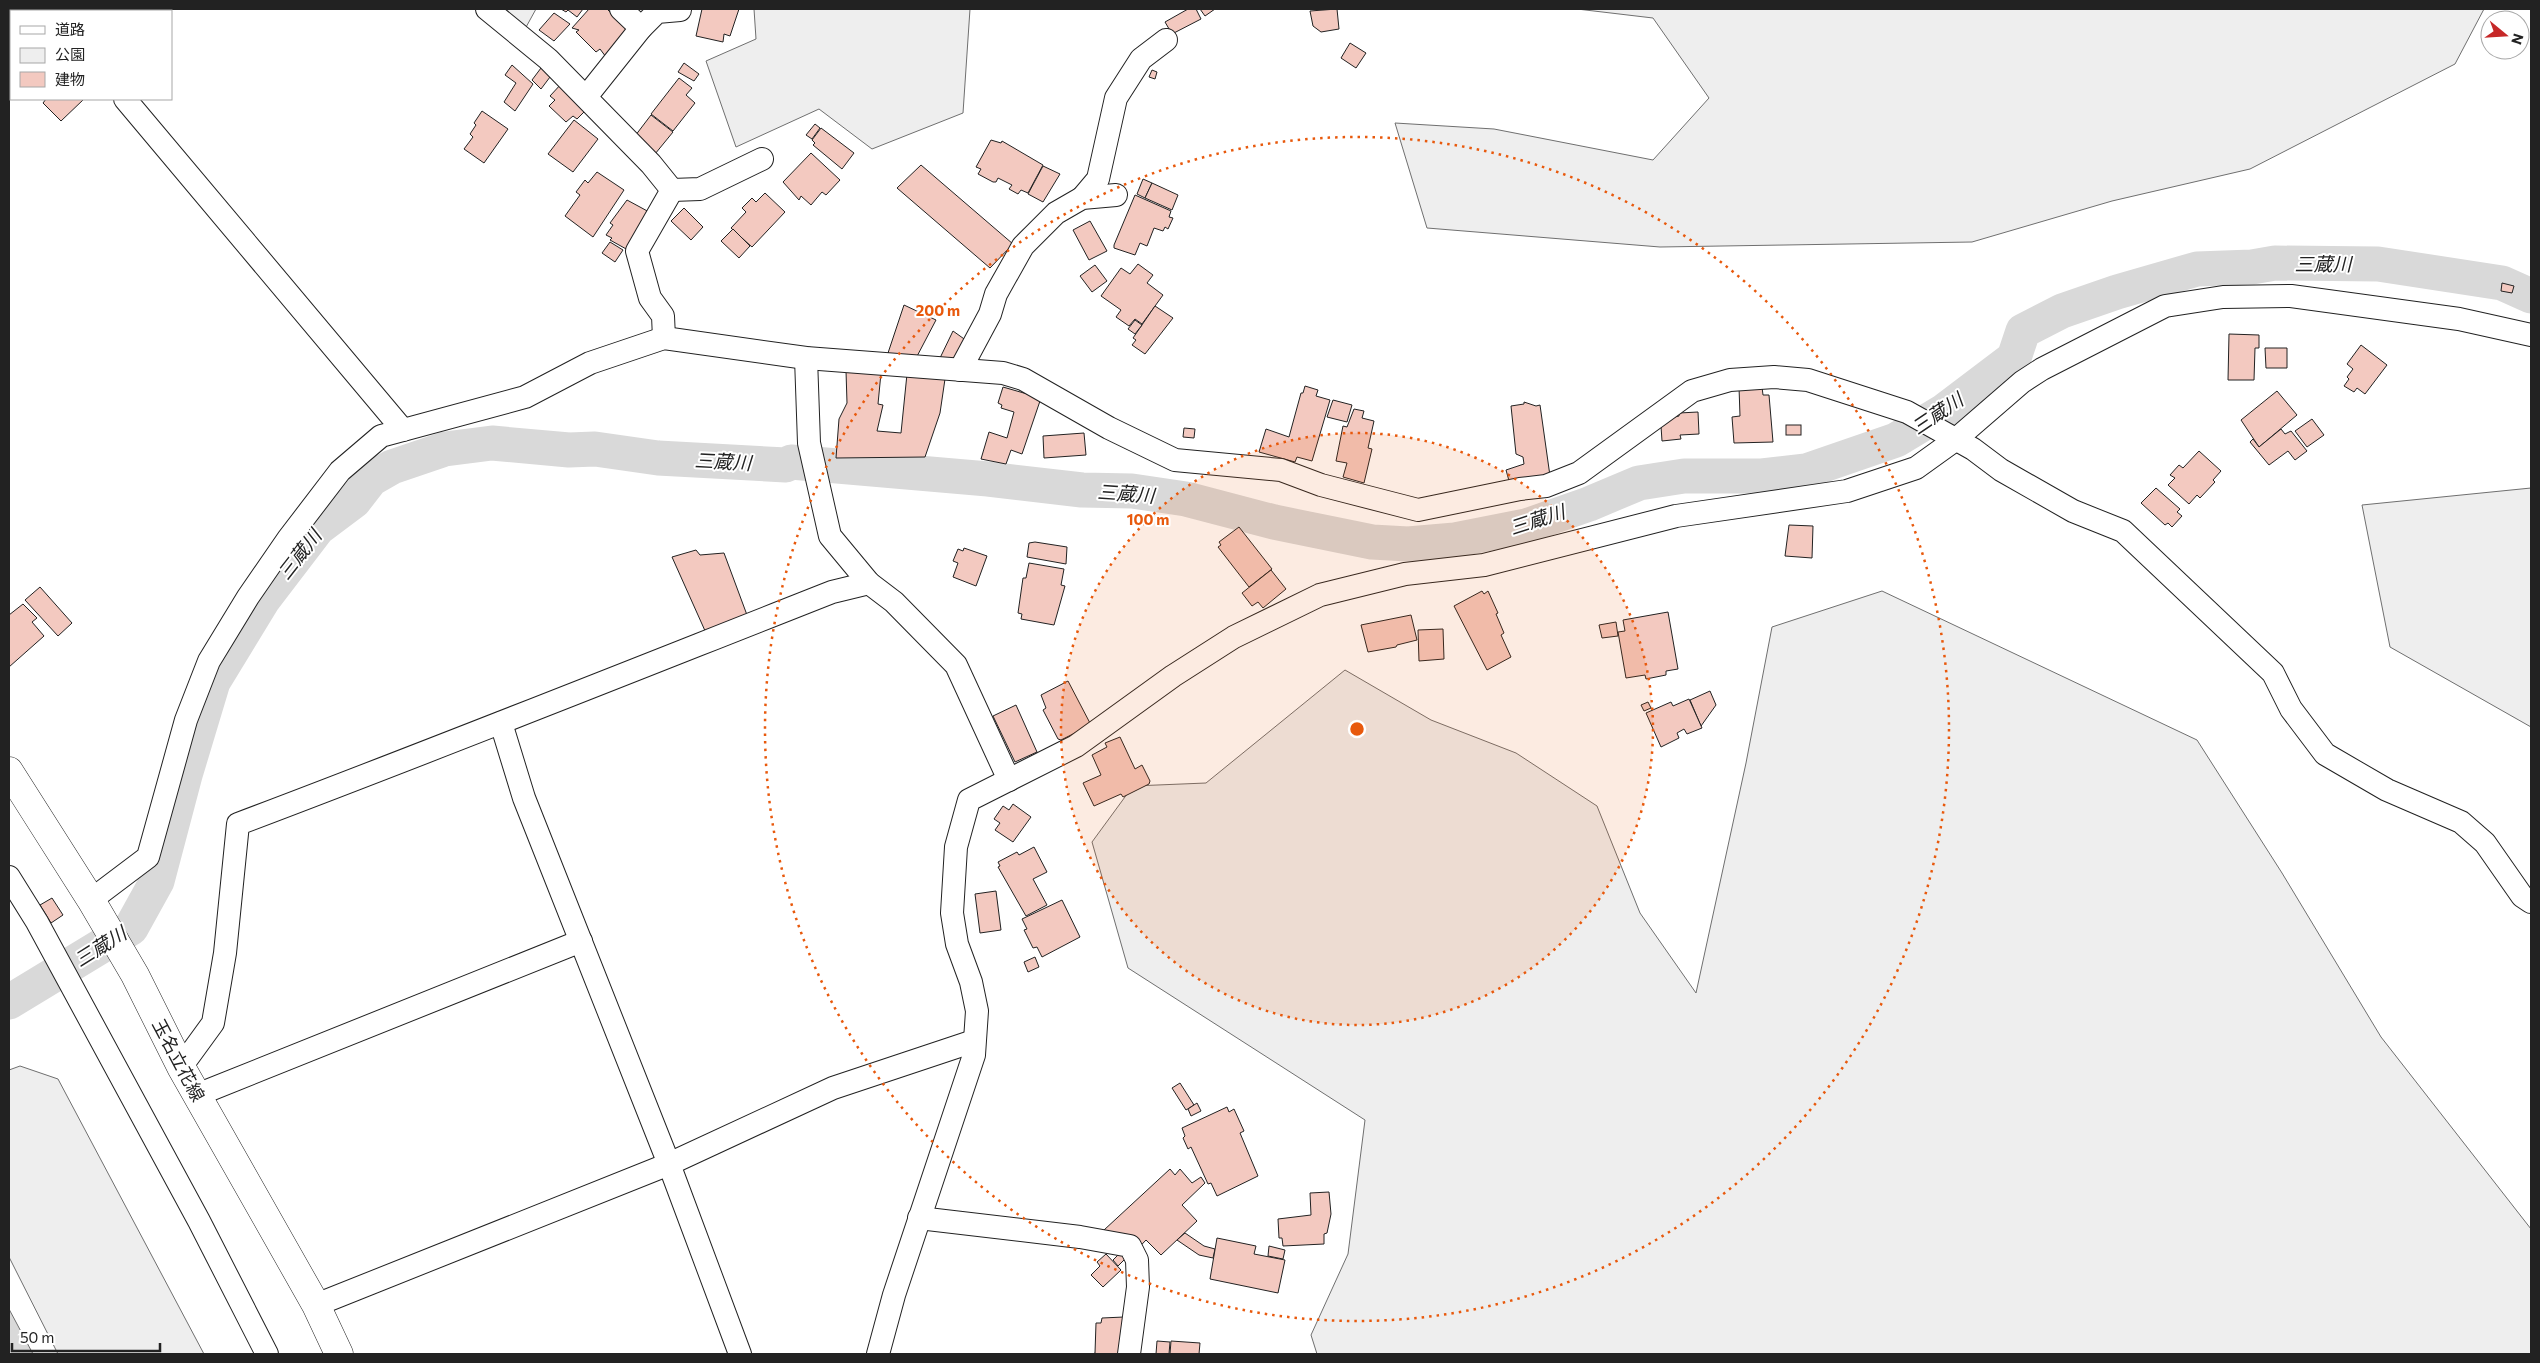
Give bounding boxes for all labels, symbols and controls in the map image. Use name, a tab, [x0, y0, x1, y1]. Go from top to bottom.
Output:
legend	[10, 10, 172, 100]
north arrow	[2480, 10, 2530, 60]
text: 道路	[55, 20, 85, 38]
text: N	[2508, 32, 2528, 47]
text: 公園	[55, 45, 85, 63]
text: 建物	[55, 70, 85, 88]
water label: 三蔵川	[2294, 252, 2353, 275]
text: 200 m	[916, 301, 960, 319]
water label: 三蔵川	[1907, 386, 1969, 438]
water label: 三蔵川	[694, 448, 754, 474]
water label: 三蔵川	[1097, 480, 1157, 507]
water label: 三蔵川	[1506, 499, 1570, 539]
text: 100 m	[1127, 510, 1169, 528]
water label: 三蔵川	[272, 523, 327, 584]
centre of rings	[1348, 720, 1366, 738]
water label: 三蔵川	[70, 920, 132, 971]
street label: 玉名立花線	[148, 1015, 210, 1105]
scale bar	[12, 1320, 160, 1352]
text: 50 m	[20, 1328, 54, 1346]

